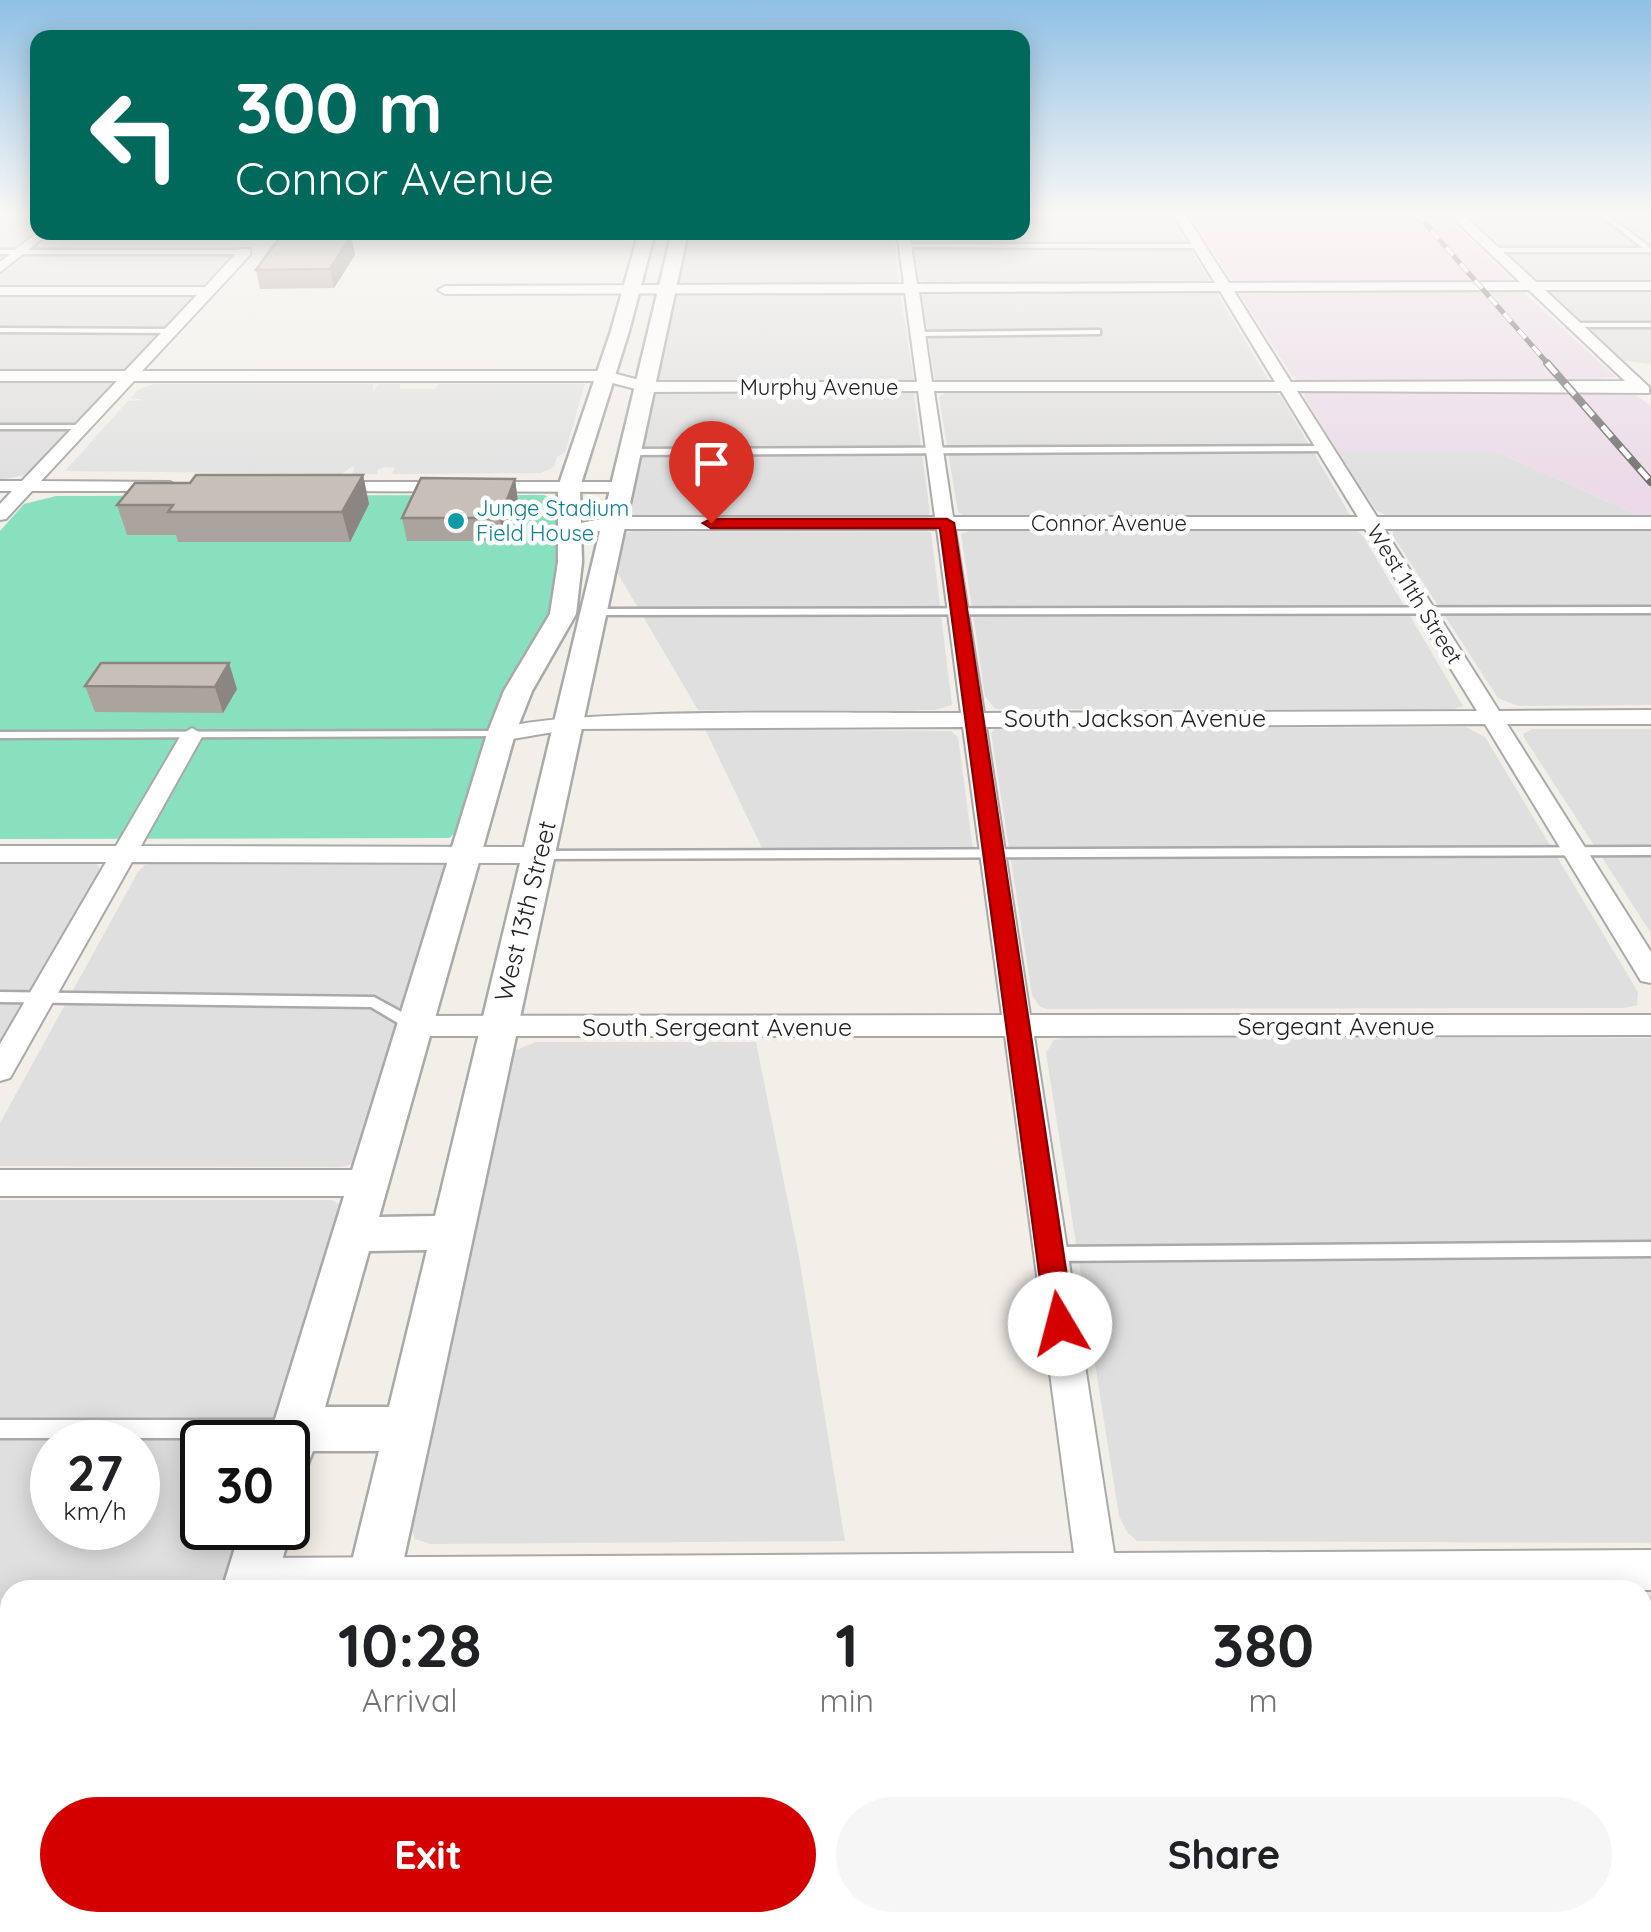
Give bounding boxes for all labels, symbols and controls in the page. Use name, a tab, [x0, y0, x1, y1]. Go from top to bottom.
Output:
text: 300 m	[235, 63, 443, 151]
icon: left	[70, 70, 200, 200]
text: Connor Avenue	[235, 150, 554, 206]
street label: Murphy Avenue	[740, 373, 898, 401]
pin	[669, 421, 754, 524]
icon: arrive	[684, 436, 739, 491]
place label: Junge Stadium Field House	[476, 494, 629, 547]
street label: Connor Avenue	[1031, 509, 1187, 537]
marker: Junge Stadium Field House	[445, 510, 467, 532]
street label: West 11th Street	[1361, 519, 1469, 669]
street label: South Jackson Avenue	[1004, 702, 1266, 733]
street label: West 13th Street	[487, 817, 562, 1004]
street label: Sergeant Avenue	[1237, 1010, 1435, 1041]
street label: South Sergeant Avenue	[582, 1011, 852, 1042]
position arrow	[1008, 1272, 1112, 1376]
speed limit sign: 30	[180, 1420, 310, 1550]
text: 27	[67, 1441, 123, 1504]
text: km/h	[63, 1495, 127, 1526]
text: 10:28	[338, 1607, 482, 1682]
text: 1	[835, 1607, 858, 1682]
text: 380	[1212, 1607, 1314, 1682]
text: Arrival	[362, 1680, 458, 1720]
text: min	[820, 1680, 874, 1720]
text: m	[1248, 1680, 1278, 1720]
button: Exit	[40, 1797, 816, 1912]
button: Share	[836, 1797, 1612, 1912]

